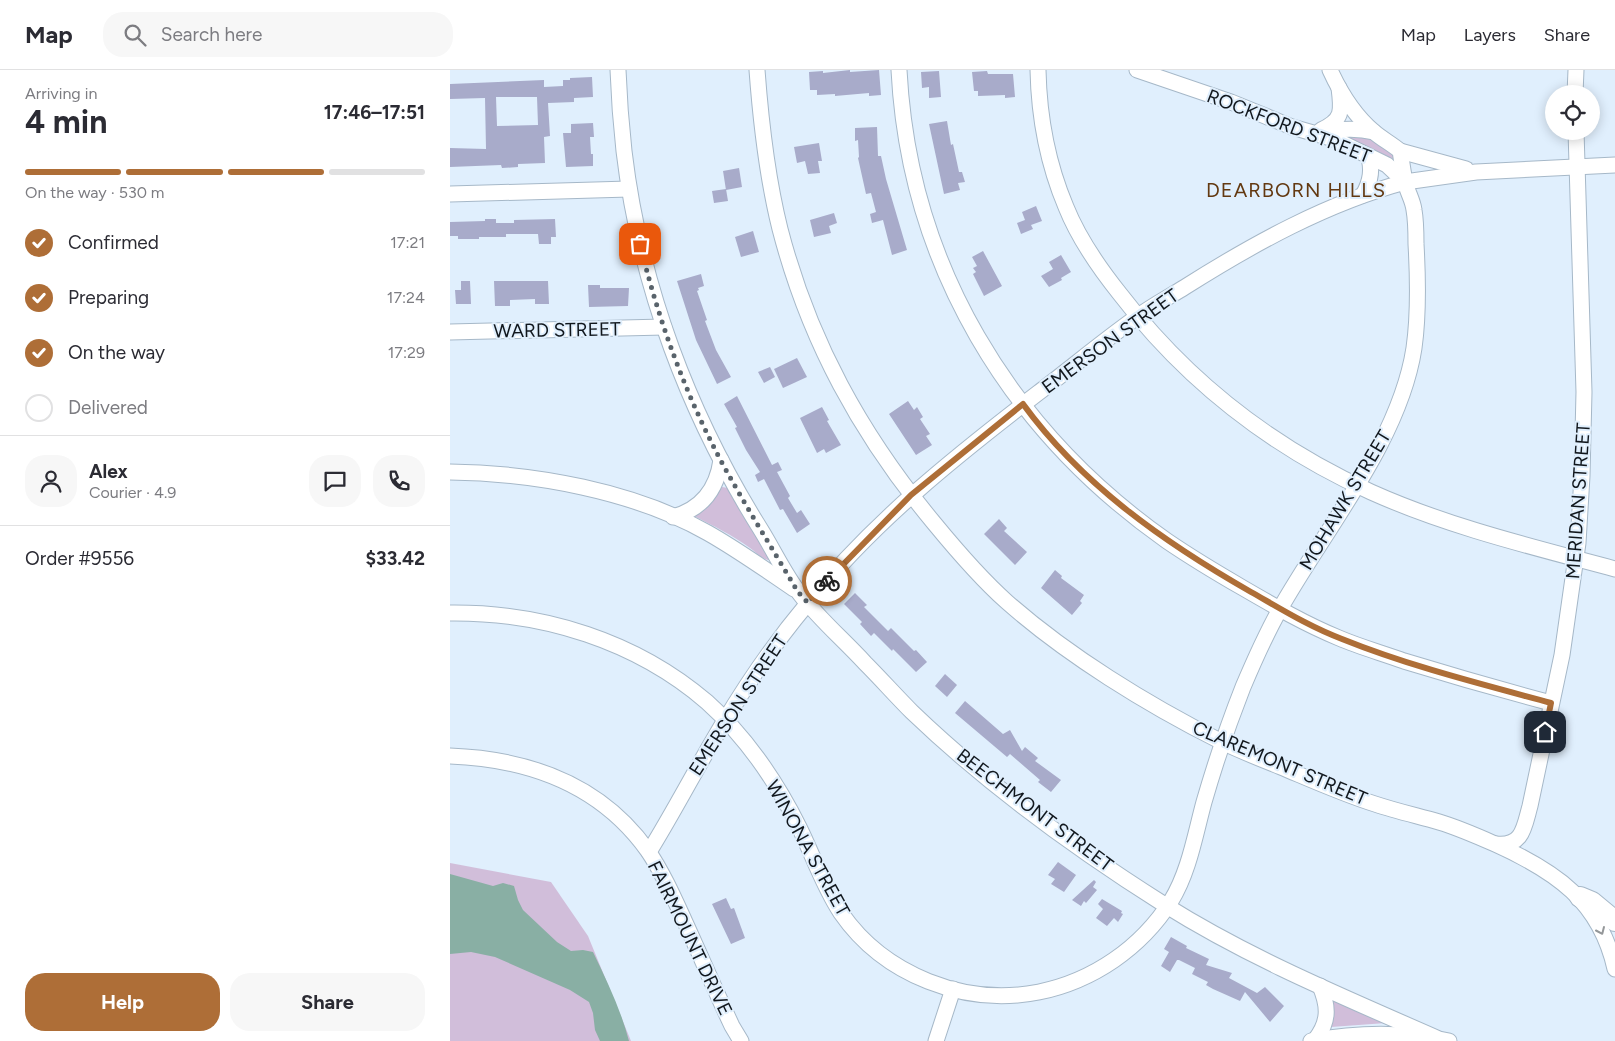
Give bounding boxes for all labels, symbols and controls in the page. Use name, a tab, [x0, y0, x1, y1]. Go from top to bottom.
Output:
search box	[103, 12, 453, 57]
text: Map	[25, 20, 73, 49]
icon: search	[121, 21, 149, 49]
text: Search here	[161, 23, 262, 46]
text: Map	[1401, 24, 1436, 46]
text: Layers	[1464, 24, 1516, 46]
text: Share	[1544, 24, 1590, 46]
text: Arriving in	[25, 84, 97, 103]
street label: ROCKFORD STREET	[1204, 84, 1375, 168]
map controls	[1545, 85, 1600, 140]
button: locate	[1545, 85, 1600, 140]
text: 17:46–17:51	[324, 101, 425, 124]
text: 4 min	[25, 103, 107, 141]
district label: DEARBORN HILLS	[1206, 178, 1386, 202]
text: On the way · 530 m	[25, 183, 164, 202]
pin	[619, 223, 661, 265]
icon: check	[25, 229, 53, 257]
icon: bag	[626, 230, 654, 258]
text: Confirmed	[68, 231, 159, 254]
text: 17:21	[390, 233, 425, 252]
street label: EMERSON STREET	[1037, 283, 1183, 398]
icon: check	[25, 284, 53, 312]
text: Preparing	[68, 286, 149, 309]
text: 17:24	[387, 288, 425, 307]
street label: WARD STREET	[493, 317, 621, 343]
icon: check	[25, 339, 53, 367]
text: On the way	[68, 341, 165, 364]
text: 17:29	[388, 343, 425, 362]
text: Delivered	[68, 396, 148, 419]
street label: MERIDAN STREET	[1561, 422, 1595, 580]
street label: MOHAWK STREET	[1294, 426, 1396, 574]
button: person	[25, 455, 77, 507]
button: chat	[309, 455, 361, 507]
button: phone	[373, 455, 425, 507]
text: Alex	[89, 460, 128, 483]
text: Courier · 4.9	[89, 483, 176, 502]
text: Order #9556	[25, 547, 134, 570]
text: $33.42	[366, 547, 425, 570]
courier	[802, 556, 852, 606]
icon: bike	[813, 567, 841, 595]
street label: EMERSON STREET	[684, 630, 792, 780]
pin	[1524, 711, 1566, 753]
street label: CLAREMONT STREET	[1189, 716, 1371, 810]
icon: home	[1531, 718, 1559, 746]
street label: BEECHMONT STREET	[952, 744, 1118, 877]
street label: WINONA STREET	[761, 776, 855, 921]
street label: FAIRMOUNT DRIVE	[643, 857, 737, 1019]
one-way arrow	[1595, 926, 1606, 935]
button: Help	[25, 973, 220, 1031]
button: Share	[230, 973, 425, 1031]

